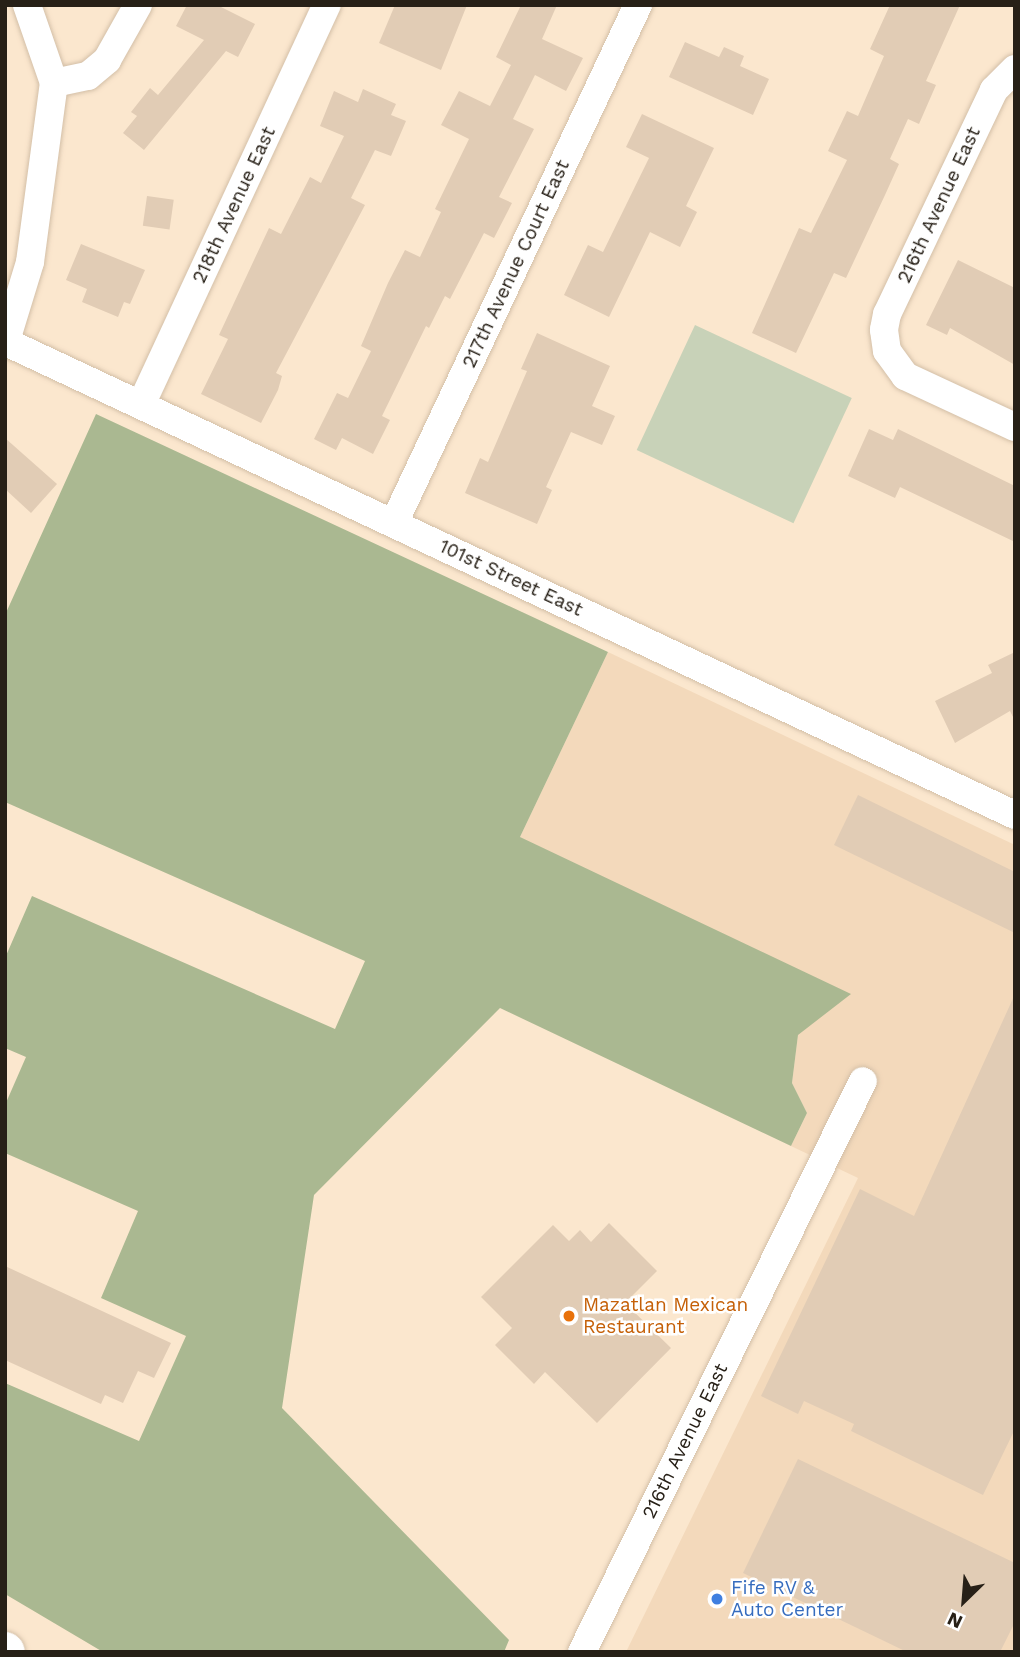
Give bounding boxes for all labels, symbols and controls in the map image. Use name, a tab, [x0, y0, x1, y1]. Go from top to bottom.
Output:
street label: 218th Avenue East	[188, 123, 280, 287]
street label: 216th Avenue East	[893, 123, 985, 287]
street label: 217th Avenue Court East	[458, 156, 574, 372]
street label: 101st Street East	[436, 535, 586, 621]
place label: Mazatlan Mexican Restaurant	[583, 1294, 748, 1338]
marker: Mazatlan Mexican Restaurant	[561, 1308, 577, 1324]
street label: 216th Avenue East	[637, 1359, 733, 1523]
north arrow	[929, 1566, 999, 1636]
place label: Fife RV & Auto Center	[731, 1577, 843, 1621]
marker: Fife RV & Auto Center	[709, 1591, 725, 1607]
text: N	[944, 1607, 966, 1634]

